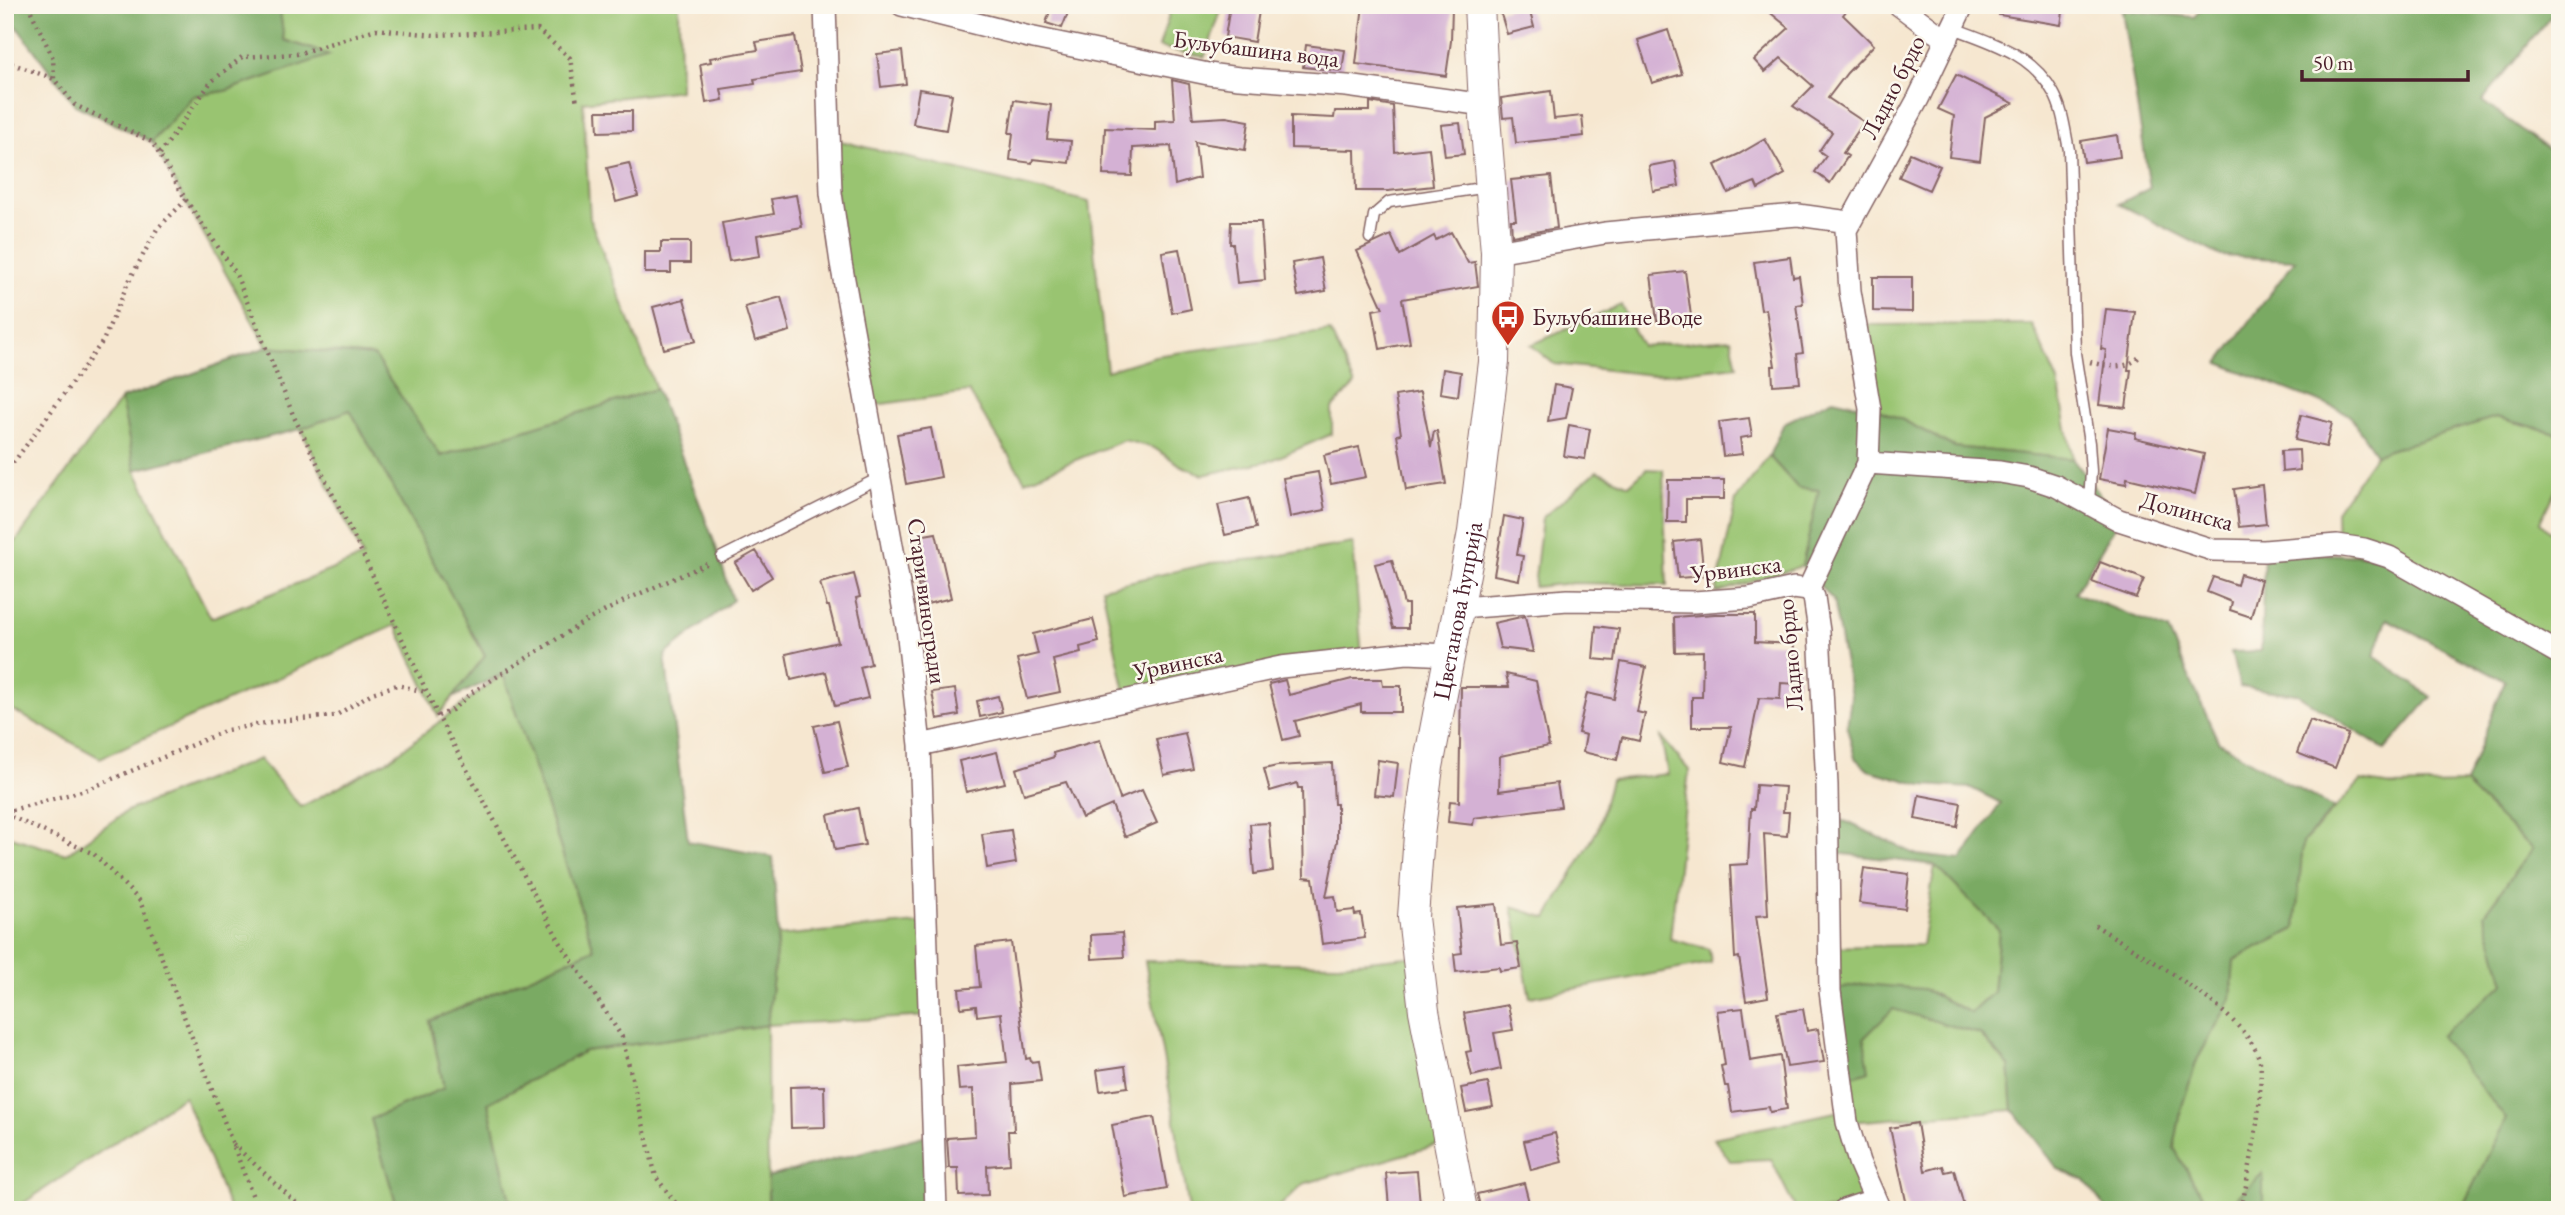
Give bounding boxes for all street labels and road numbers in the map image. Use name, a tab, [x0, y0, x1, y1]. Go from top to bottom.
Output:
street label: Буљубашина вода	[1171, 23, 1341, 74]
street label: Ладно брдо	[1853, 29, 1932, 144]
street label: Долинска	[2137, 483, 2237, 538]
street label: Стари виногради	[901, 516, 955, 686]
street label: Цветанова ћуприја	[1425, 520, 1489, 703]
street label: Урвинска	[1688, 548, 1783, 590]
street label: Ладно брдо	[1769, 597, 1810, 713]
street label: Урвинска	[1129, 638, 1226, 687]

